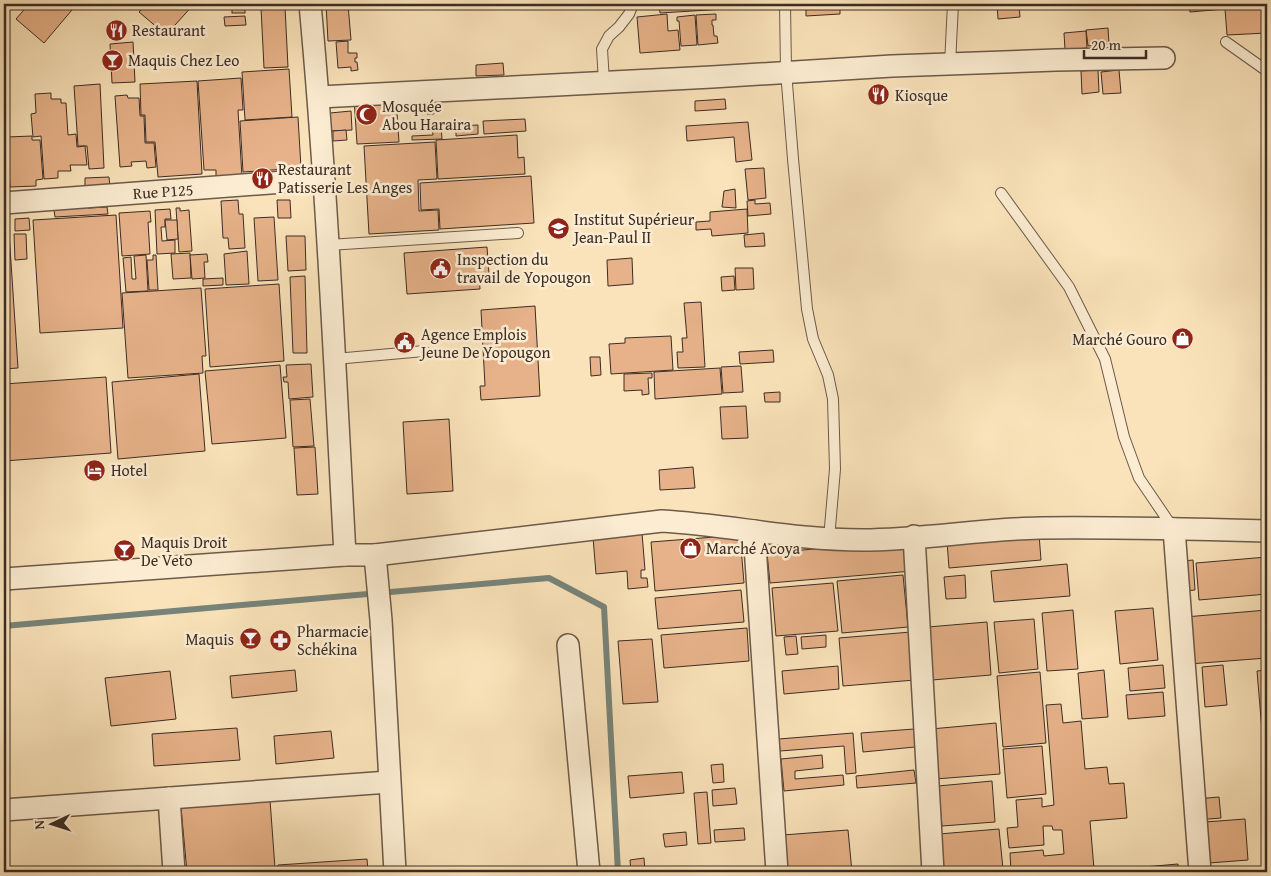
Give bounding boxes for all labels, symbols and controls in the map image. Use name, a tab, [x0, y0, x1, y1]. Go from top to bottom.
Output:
restaurant icon: Restaurant	[104, 18, 128, 42]
place label: Restaurant	[132, 18, 206, 42]
scale bar	[1084, 28, 1146, 60]
text: 20 m	[1091, 34, 1122, 55]
bar icon: Maquis Chez Leo	[100, 48, 124, 72]
place label: Maquis Chez Leo	[128, 48, 239, 72]
restaurant icon: Kiosque	[867, 83, 891, 107]
place label: Kiosque	[895, 83, 948, 107]
place label: Mosquée Abou Haraira	[382, 94, 471, 136]
mosque icon: Mosquée Abou Haraira	[354, 103, 378, 127]
place label: Restaurant Patisserie Les Anges	[278, 157, 412, 199]
restaurant icon: Restaurant Patisserie Les Anges	[250, 166, 274, 190]
street label: Rue P125	[132, 177, 194, 205]
place label: Institut Supérieur Jean-Paul II	[572, 207, 695, 249]
school or university icon: Institut Supérieur Jean-Paul II	[546, 216, 570, 240]
place label: Inspection du travail de Yopougon	[457, 247, 591, 289]
public building icon: Inspection du travail de Yopougon	[429, 256, 453, 280]
place label: Agence Emplois Jeune De Yopougon	[419, 322, 550, 364]
place label: Marché Gouro	[1072, 327, 1167, 351]
shop icon: Marché Gouro	[1171, 327, 1195, 351]
public building icon: Agence Emplois Jeune De Yopougon	[393, 331, 417, 355]
hotel icon: Hotel	[83, 458, 107, 482]
place label: Hotel	[111, 458, 148, 482]
place label: Maquis Droit De Veto	[141, 530, 228, 572]
shop icon: Marché Acoya	[678, 536, 702, 560]
place label: Marché Acoya	[706, 536, 801, 560]
bar icon: Maquis Droit De Veto	[113, 539, 137, 563]
place label: Pharmacie Schékina	[297, 619, 368, 661]
place label: Maquis	[185, 627, 234, 651]
bar icon: Maquis	[238, 627, 262, 651]
pharmacy icon: Pharmacie Schékina	[269, 628, 293, 652]
north arrow	[28, 798, 78, 848]
text: N	[29, 819, 49, 830]

